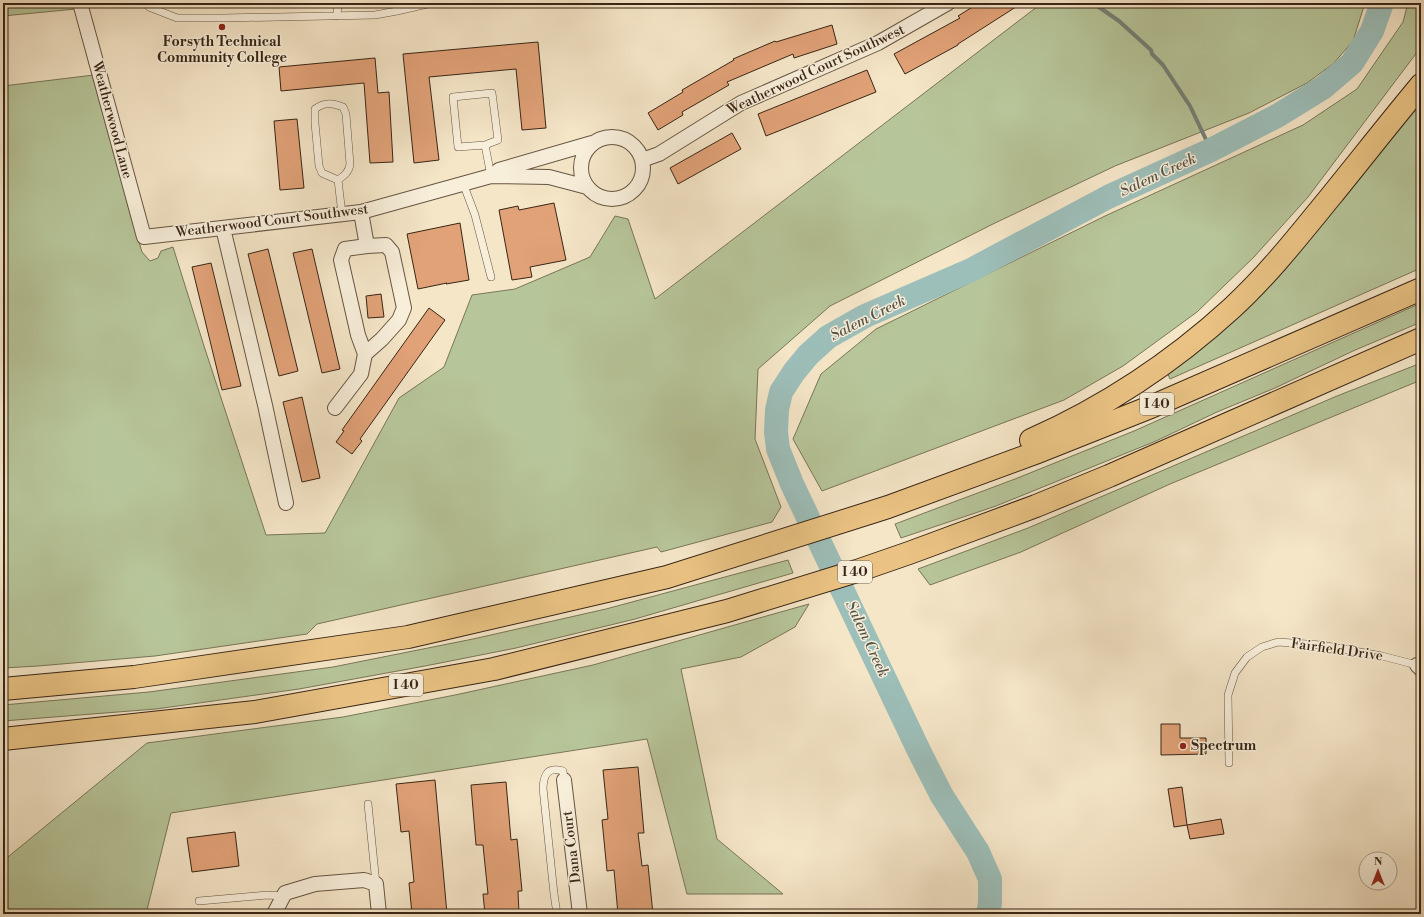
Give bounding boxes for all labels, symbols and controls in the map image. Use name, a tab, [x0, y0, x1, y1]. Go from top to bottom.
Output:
street label: Weatherwood Court Southwest	[723, 21, 908, 120]
marker: Forsyth Technical Community College	[217, 22, 227, 32]
place label: Forsyth Technical Community College	[157, 33, 287, 67]
street label: Weatherwood Lane	[87, 58, 136, 181]
water label: Salem Creek	[1117, 149, 1199, 201]
street label: Weatherwood Court Southwest	[174, 200, 369, 242]
water label: Salem Creek	[827, 291, 909, 345]
road number: I 40	[1140, 393, 1174, 415]
road number: I 40	[838, 561, 872, 583]
water label: Salem Creek	[841, 598, 893, 680]
street label: Fairfield Drive	[1290, 635, 1384, 665]
road number: I 40	[389, 674, 423, 696]
place label: Spectrum	[1191, 737, 1257, 755]
marker: Spectrum	[1178, 741, 1188, 751]
street label: Dana Court	[559, 810, 585, 884]
north arrow	[1358, 851, 1398, 891]
text: N	[1374, 855, 1383, 869]

